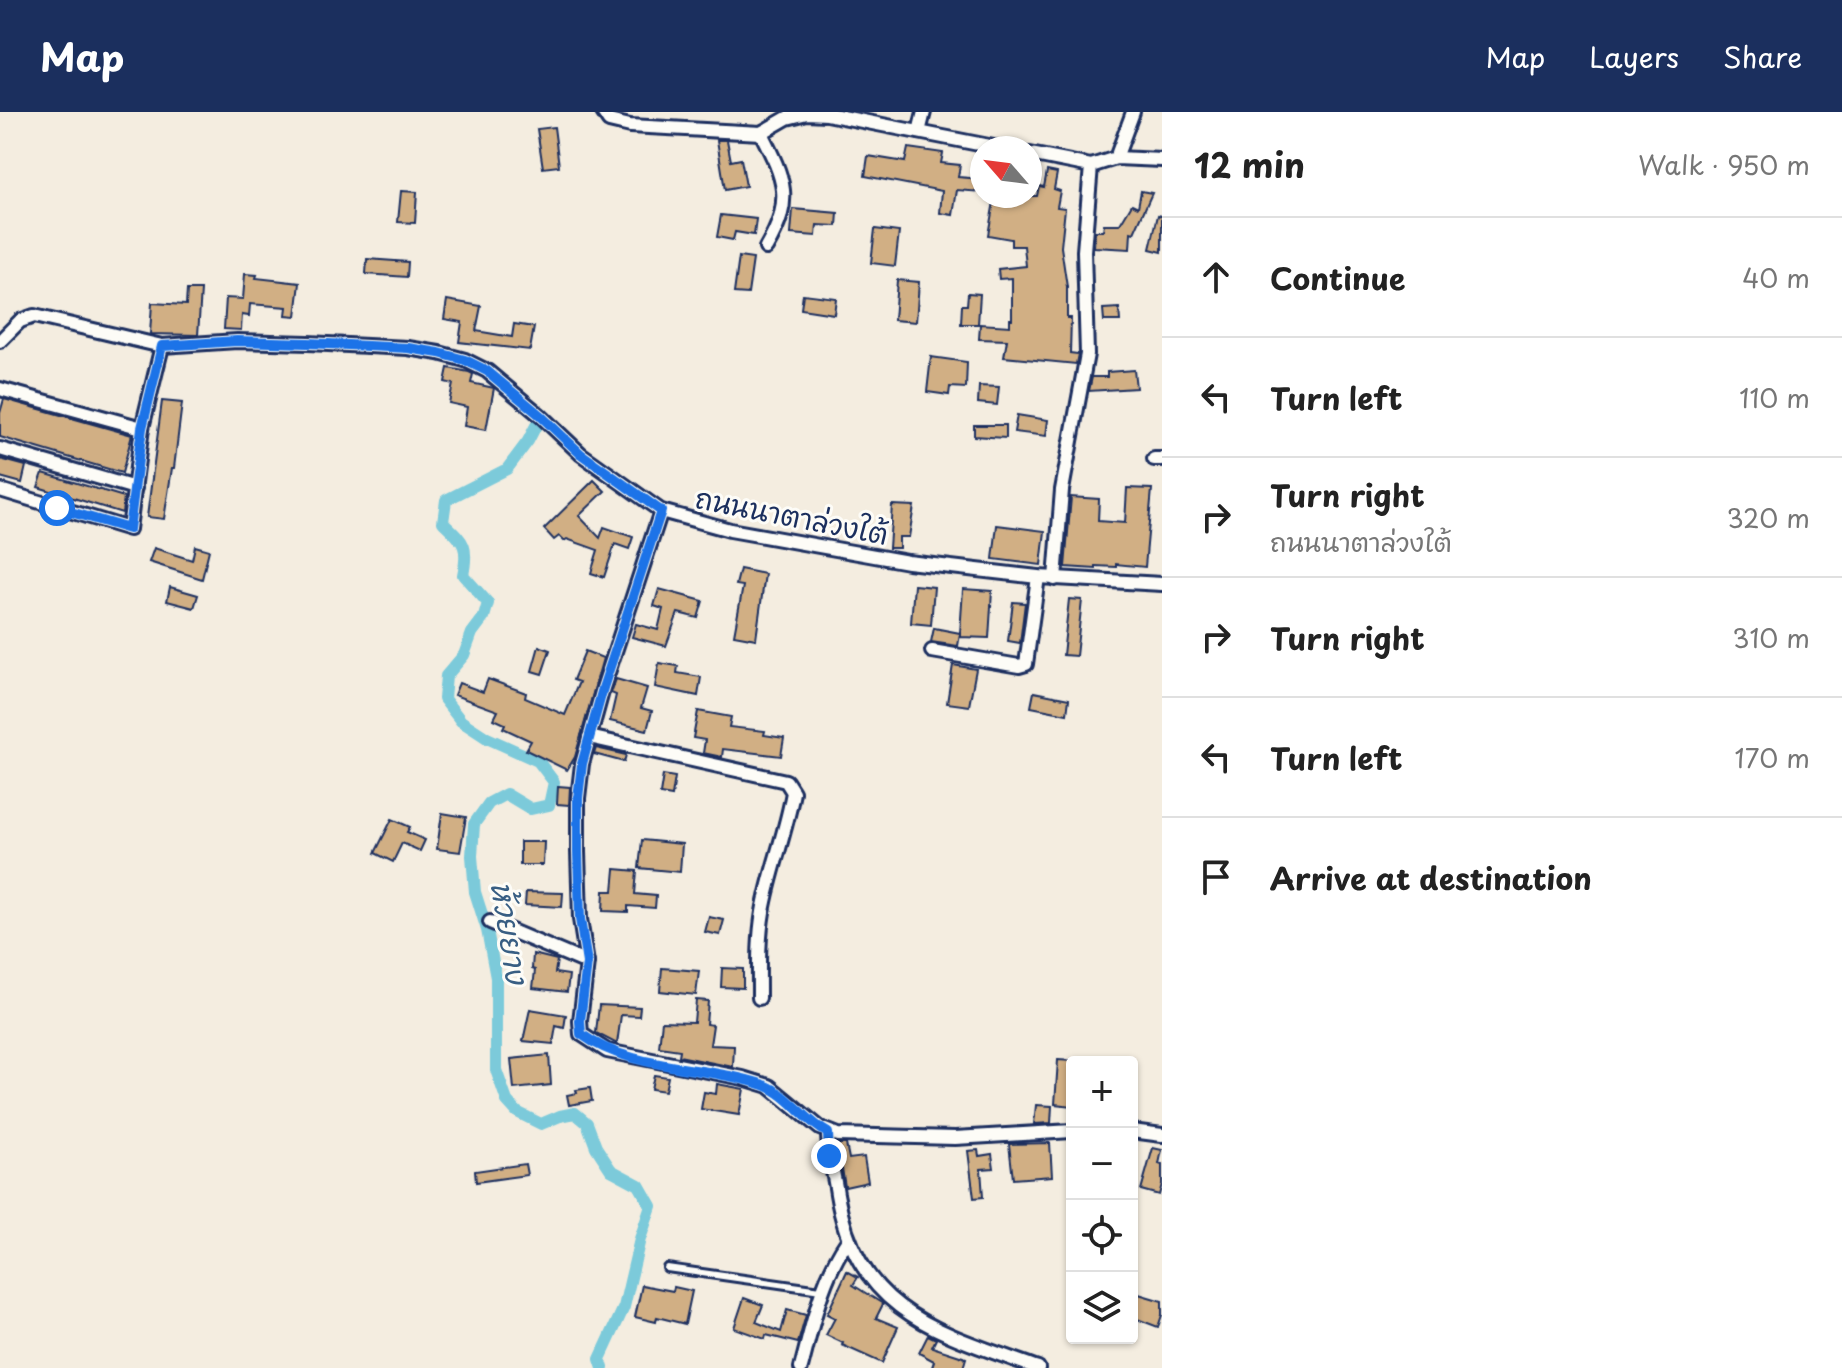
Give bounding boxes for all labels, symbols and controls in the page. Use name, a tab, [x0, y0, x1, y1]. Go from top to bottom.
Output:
text: Map	[40, 28, 124, 85]
text: Map	[1485, 35, 1545, 78]
text: Layers	[1589, 35, 1679, 78]
text: Share	[1723, 35, 1802, 78]
north arrow	[970, 136, 1042, 208]
text: 12 min	[1194, 138, 1305, 190]
text: Walk · 950 m	[1638, 145, 1810, 184]
icon: ahead	[1194, 255, 1238, 299]
text: Continue	[1270, 255, 1405, 300]
text: 40 m	[1742, 258, 1810, 297]
icon: left	[1194, 375, 1238, 419]
text: Turn left	[1270, 375, 1402, 420]
text: 110 m	[1739, 378, 1810, 417]
text: Turn right	[1270, 472, 1425, 517]
street label: ถนนนาตาล่วงใต้	[692, 475, 892, 555]
route start	[39, 490, 75, 526]
icon: right	[1194, 495, 1238, 539]
text: 320 m	[1726, 498, 1810, 537]
text: ถนนนาตาล่วงใต้	[1270, 522, 1452, 561]
icon: right	[1194, 615, 1238, 659]
text: Turn right	[1270, 615, 1425, 660]
text: 310 m	[1732, 618, 1810, 657]
icon: left	[1194, 735, 1238, 779]
text: Turn left	[1270, 735, 1402, 780]
text: 170 m	[1735, 738, 1810, 777]
icon: arrive	[1194, 855, 1238, 899]
text: Arrive at destination	[1270, 855, 1592, 900]
water label: ห้วยยาง	[481, 877, 542, 989]
map controls	[1066, 1056, 1138, 1344]
button: +	[1066, 1056, 1138, 1128]
button: −	[1066, 1128, 1138, 1200]
route end	[811, 1138, 847, 1174]
button: locate	[1066, 1200, 1138, 1272]
button: layers	[1066, 1272, 1138, 1344]

